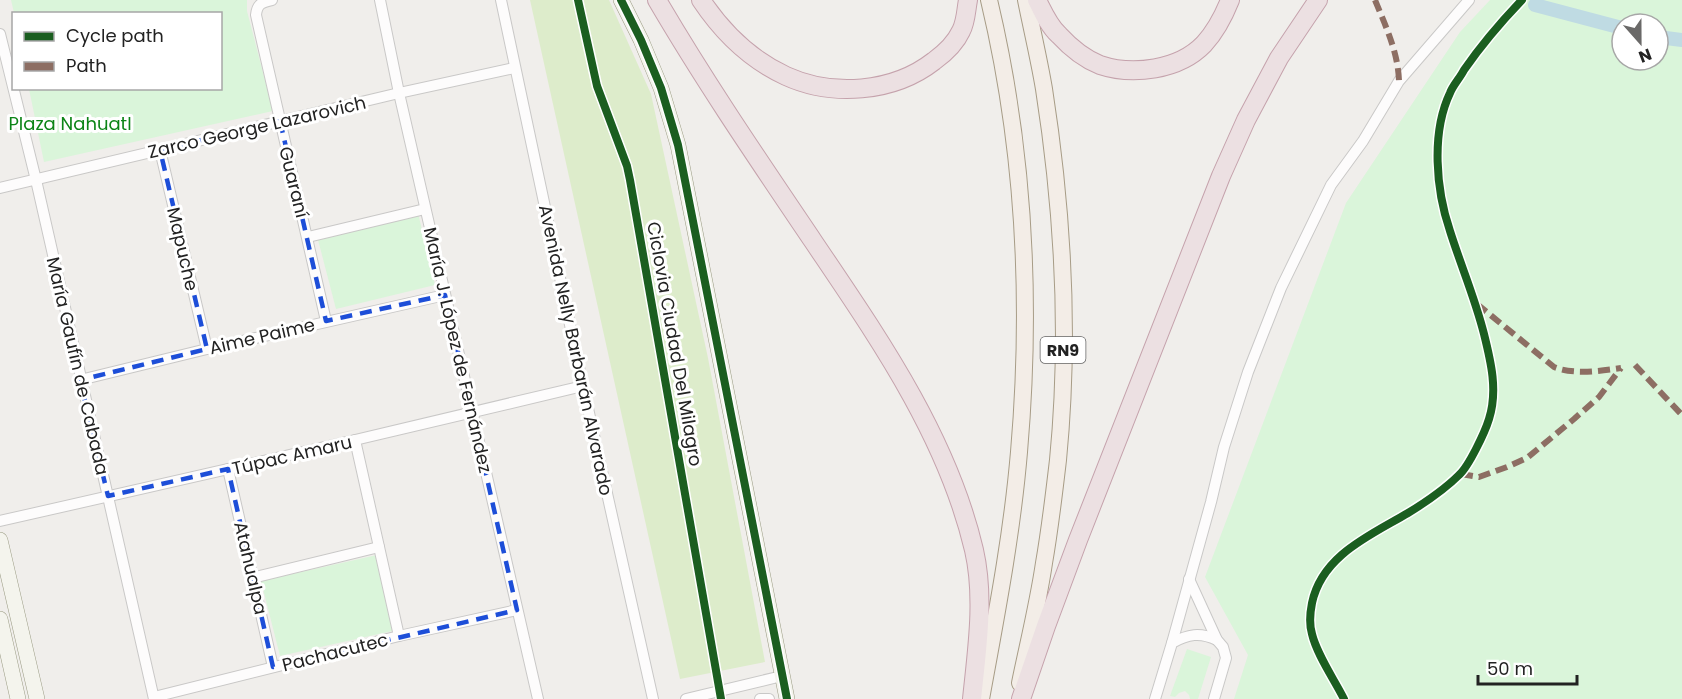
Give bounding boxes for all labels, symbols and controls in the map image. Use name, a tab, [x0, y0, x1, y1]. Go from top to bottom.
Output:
legend	[12, 12, 222, 90]
north arrow	[1610, 12, 1670, 72]
text: Cycle path	[66, 23, 164, 48]
text: N	[1635, 43, 1655, 68]
text: Path	[66, 53, 107, 78]
street label: Zarco George Lazarovich	[146, 90, 368, 164]
park label: Plaza Nahuatl	[8, 111, 132, 136]
street label: Guaraní	[273, 144, 315, 220]
street label: Avenida Nelly Barbarán Alvarado	[533, 202, 619, 498]
street label: Mapuche	[161, 205, 205, 293]
street label: Ciclovia Ciudad Del Milagro	[641, 220, 709, 468]
street label: María J. López de Fernández	[418, 225, 498, 475]
street label: María Gaufín de Cabada	[41, 255, 115, 477]
street label: Aime Paime	[207, 312, 317, 360]
road number: RN9	[1040, 337, 1086, 363]
street label: Túpac Amaru	[230, 429, 354, 481]
street label: Atahualpa	[228, 519, 274, 617]
street label: Pachacutec	[279, 627, 391, 677]
scale bar	[1478, 648, 1577, 686]
text: 50 m	[1487, 656, 1533, 681]

